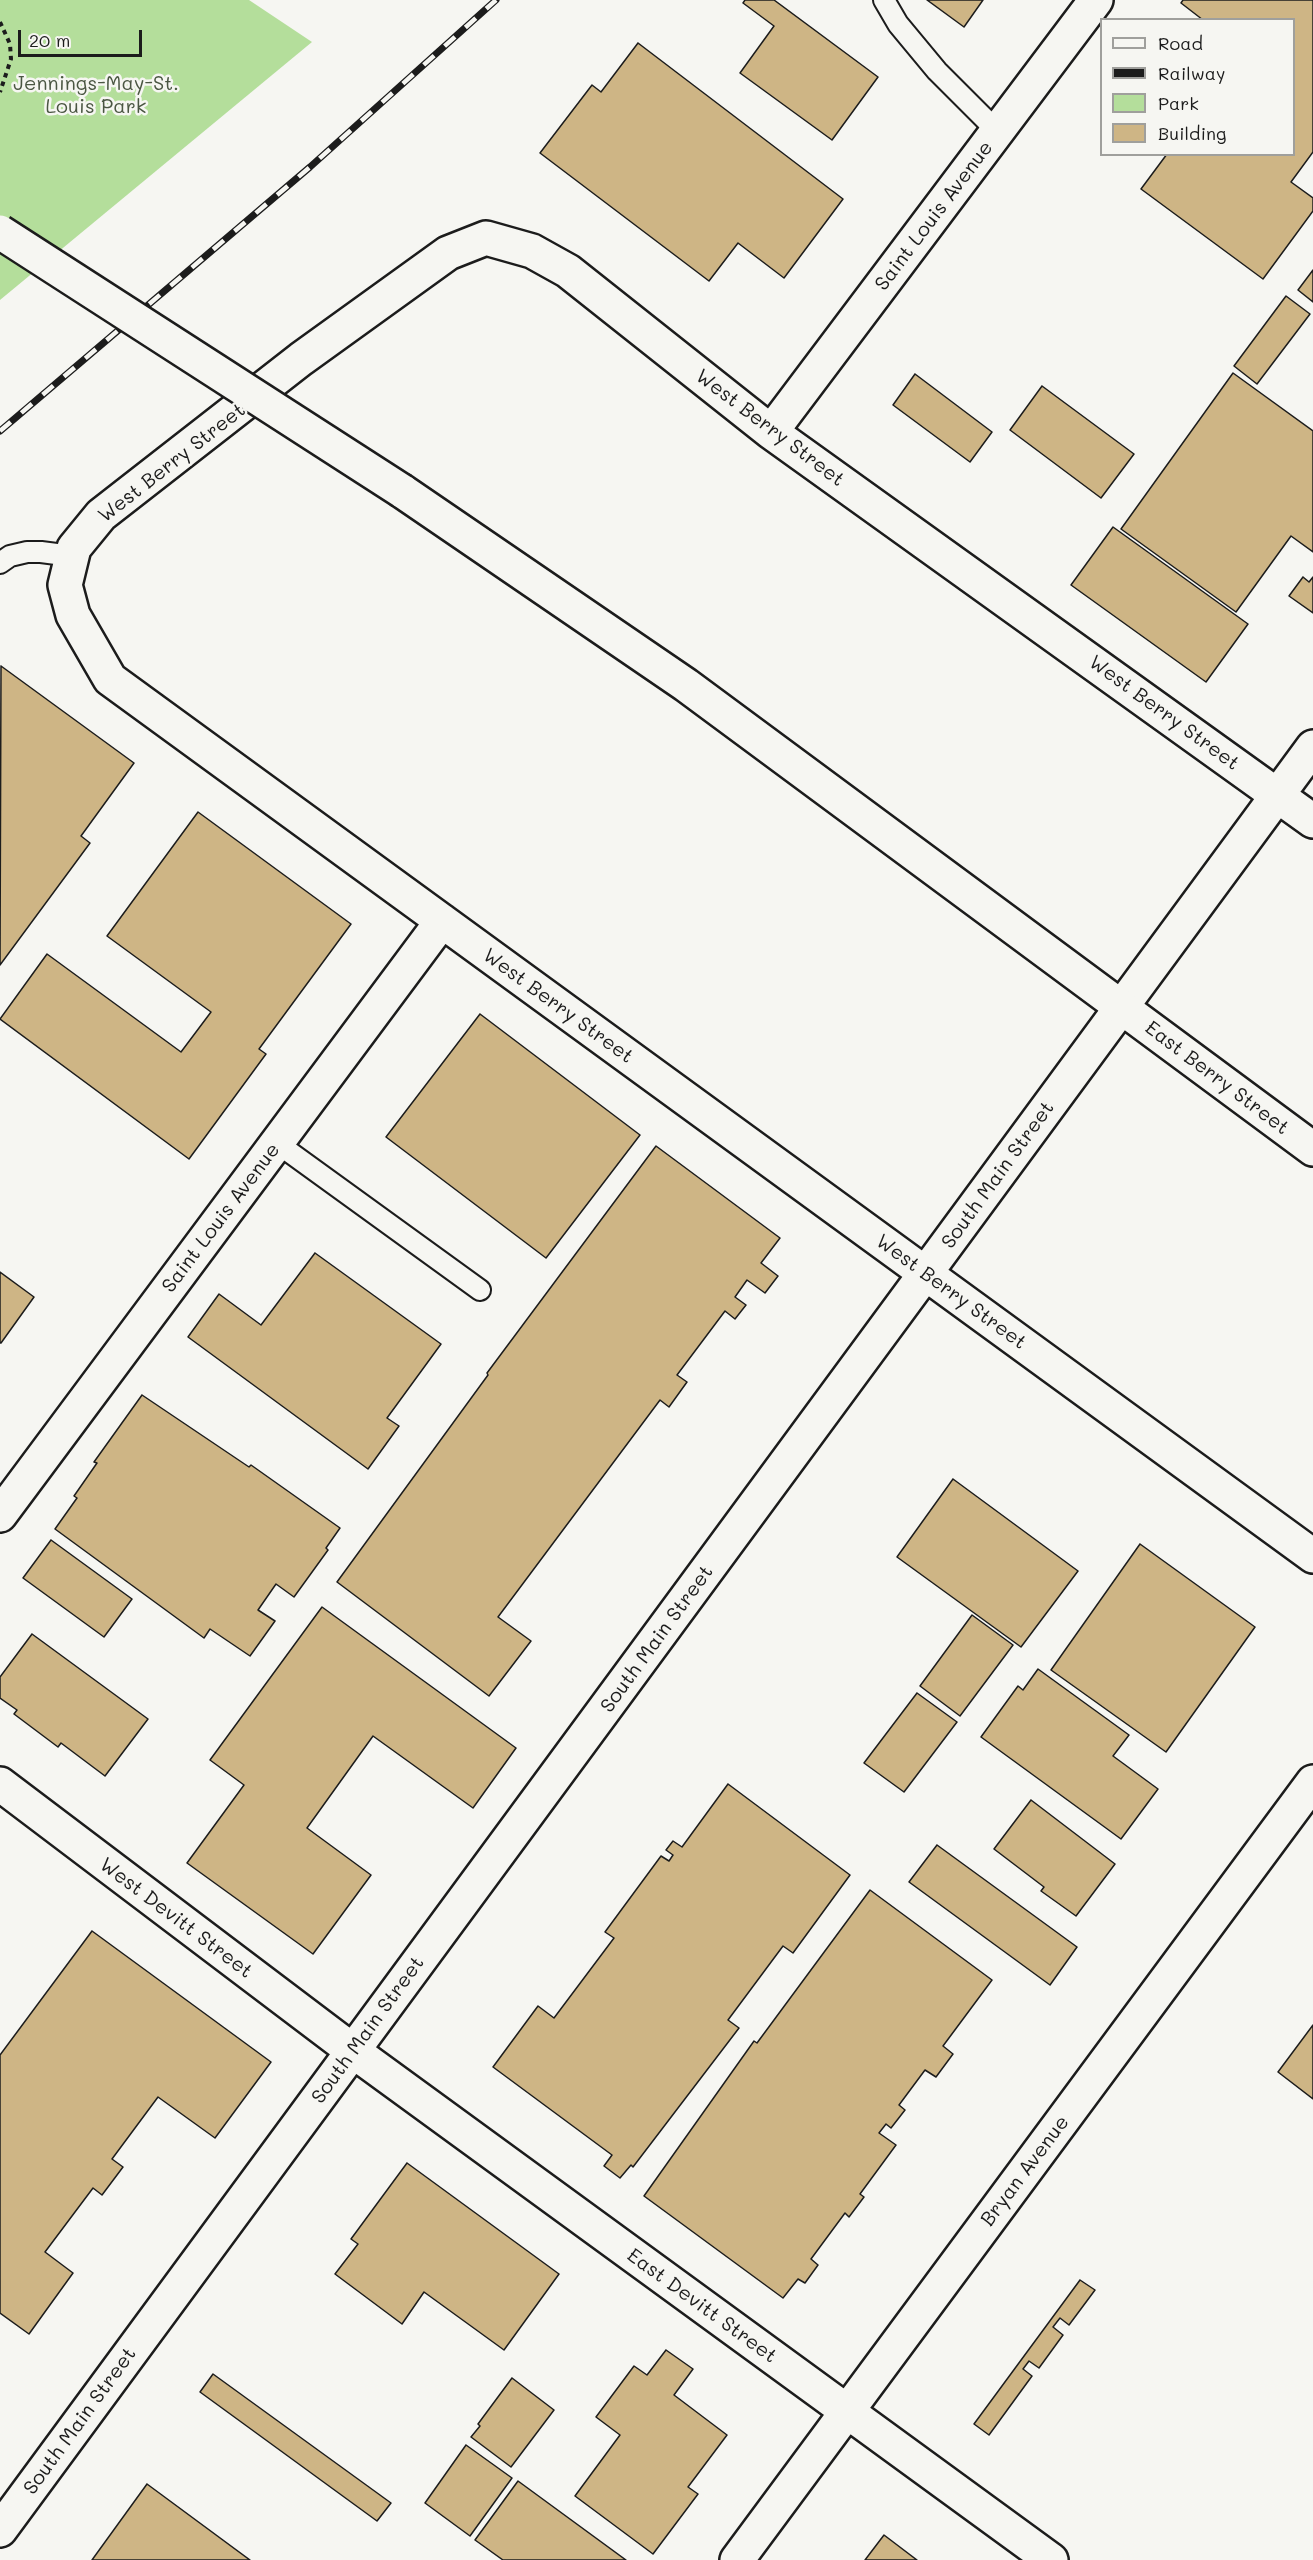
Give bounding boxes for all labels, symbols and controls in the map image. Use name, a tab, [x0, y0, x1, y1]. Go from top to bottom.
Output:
scale bar	[21, 18, 146, 56]
legend	[1100, 18, 1295, 156]
text: 20 m	[29, 28, 70, 52]
text: Road	[1158, 31, 1203, 55]
text: Railway	[1158, 61, 1225, 85]
park label: Jennings-May-St. Louis Park	[13, 72, 179, 119]
text: Park	[1158, 91, 1199, 115]
text: Building	[1158, 121, 1226, 145]
street label: Saint Louis Avenue	[870, 137, 998, 295]
street label: West Berry Street	[691, 364, 849, 492]
street label: West Berry Street	[94, 398, 250, 528]
street label: West Berry Street	[1084, 650, 1244, 776]
street label: West Berry Street	[478, 943, 638, 1069]
street label: East Berry Street	[1140, 1016, 1294, 1140]
street label: South Main Street	[937, 1097, 1059, 1253]
street label: Saint Louis Avenue	[157, 1139, 285, 1297]
street label: West Berry Street	[871, 1229, 1031, 1355]
street label: South Main Street	[596, 1561, 718, 1717]
street label: West Devitt Street	[95, 1853, 257, 1983]
street label: South Main Street	[307, 1952, 429, 2108]
street label: Bryan Avenue	[976, 2111, 1074, 2231]
street label: East Devitt Street	[622, 2244, 782, 2368]
street label: South Main Street	[19, 2343, 141, 2499]

